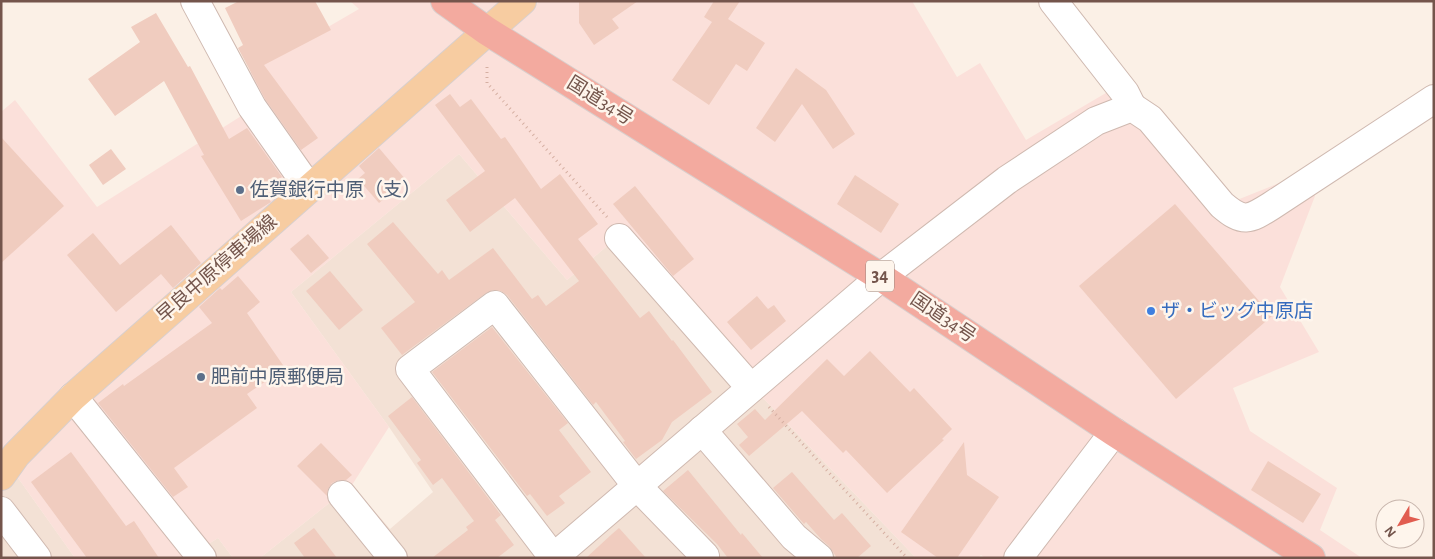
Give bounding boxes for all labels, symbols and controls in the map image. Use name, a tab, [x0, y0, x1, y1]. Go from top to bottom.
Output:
street label: 国道34号	[564, 72, 637, 129]
place label: 佐賀銀行中原（支）	[250, 179, 421, 200]
marker: 佐賀銀行中原（支）	[234, 184, 246, 196]
street label: 早良中原停車場線	[153, 211, 281, 326]
road number: 34	[866, 260, 894, 292]
street label: 国道34号	[907, 289, 980, 347]
place label: ザ・ビッグ中原店	[1161, 300, 1313, 321]
marker: ザ・ビッグ中原店	[1145, 305, 1157, 317]
place label: 肥前中原郵便局	[211, 366, 344, 387]
marker: 肥前中原郵便局	[195, 371, 207, 383]
north arrow	[1375, 499, 1425, 549]
text: N	[1382, 523, 1399, 540]

